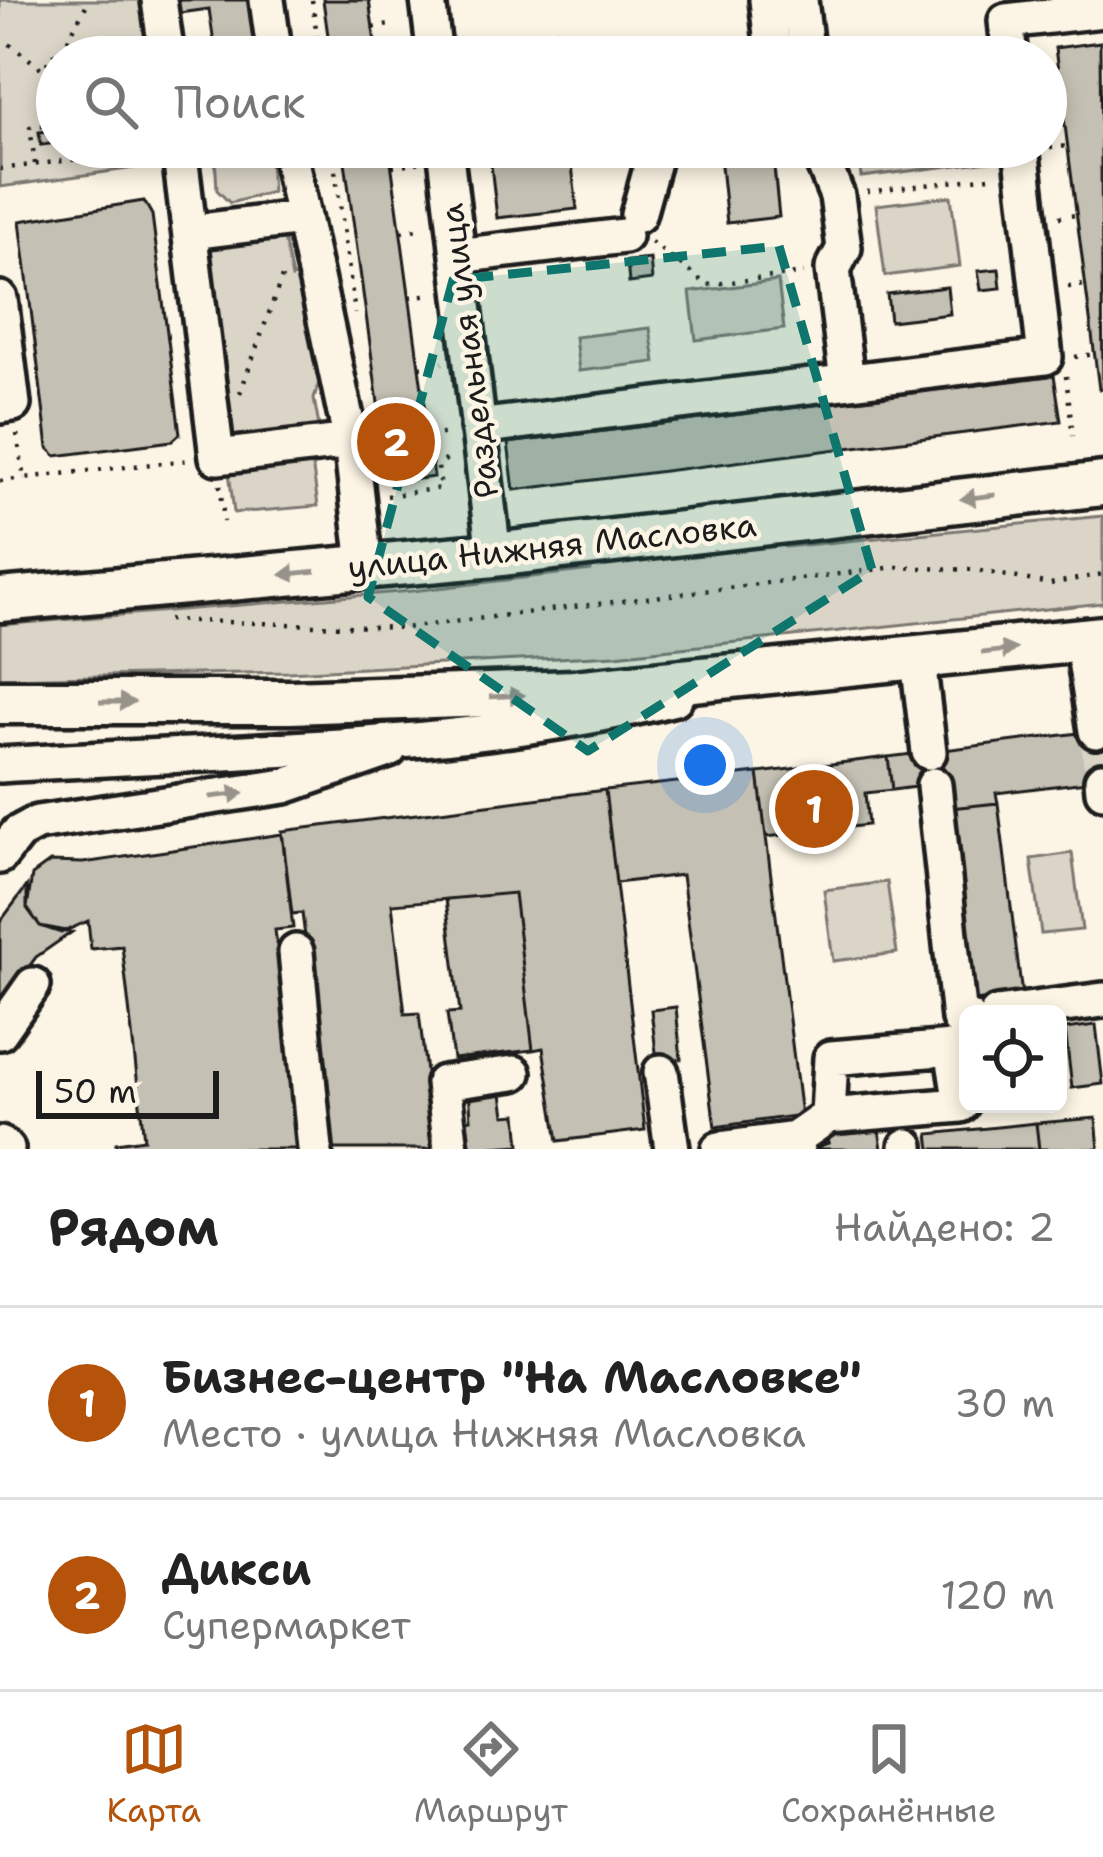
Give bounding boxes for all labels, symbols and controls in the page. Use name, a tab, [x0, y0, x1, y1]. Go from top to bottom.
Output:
search box	[36, 36, 1067, 168]
icon: search	[78, 69, 144, 135]
text: Поиск	[174, 72, 305, 132]
street label: Раздельная улица	[429, 201, 509, 501]
pin: 2	[357, 397, 435, 487]
one-way arrow	[959, 488, 996, 507]
street label: улица Нижняя Масловка	[345, 502, 759, 590]
one-way arrow	[279, 564, 316, 583]
one-way arrow	[981, 641, 1018, 660]
one-way arrow	[489, 686, 526, 705]
one-way arrow	[99, 692, 137, 712]
your location	[675, 735, 735, 795]
pin: 1	[775, 764, 853, 854]
one-way arrow	[209, 785, 246, 804]
map controls	[959, 1005, 1067, 1113]
button: locate	[959, 1005, 1067, 1113]
scale bar	[36, 1065, 219, 1118]
text: 50 m	[54, 1069, 137, 1114]
text: Рядом	[48, 1193, 219, 1261]
text: Найдено: 2	[834, 1201, 1055, 1253]
text: Бизнес-центр "На Масловке"	[162, 1347, 862, 1407]
text: 1	[78, 1377, 96, 1429]
text: 30 m	[954, 1377, 1055, 1429]
text: Место · улица Нижняя Масловка	[162, 1407, 806, 1459]
text: Дикси	[162, 1539, 311, 1599]
text: 2	[73, 1569, 101, 1621]
text: 120 m	[940, 1569, 1055, 1621]
text: Супермаркет	[162, 1599, 411, 1651]
tab: Карта	[107, 1716, 201, 1833]
tab: Маршрут	[414, 1716, 568, 1833]
tab: Сохранённые	[781, 1716, 996, 1833]

